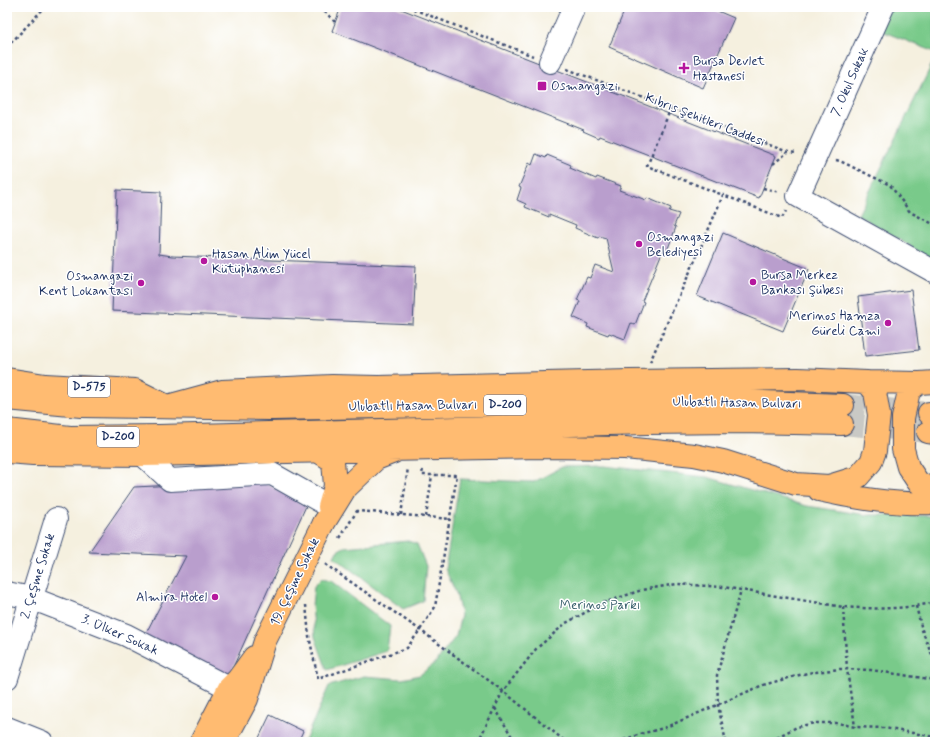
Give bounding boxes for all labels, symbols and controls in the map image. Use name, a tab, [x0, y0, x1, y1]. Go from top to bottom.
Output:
street label: 7. Okul Sokak	[827, 44, 873, 119]
place label: Bursa Devlet Hastanesi	[693, 53, 765, 85]
marker: Bursa Devlet Hastanesi	[678, 62, 690, 74]
place label: Osmangazi	[551, 78, 618, 95]
marker: Osmangazi	[536, 80, 548, 92]
street label: Kıbrıs Şehitleri Caddesi	[643, 89, 767, 151]
place label: Osmangazi Belediyesi	[647, 229, 714, 261]
marker: Osmangazi Belediyesi	[634, 239, 644, 249]
place label: Hasan Alim Yücel Kütüphanesi	[212, 246, 311, 278]
marker: Hasan Alim Yücel Kütüphanesi	[199, 256, 209, 266]
place label: Bursa Merkez Bankası Şübesi	[761, 267, 844, 299]
place label: Osmangazi Kent Lokantası	[39, 268, 133, 300]
marker: Bursa Merkez Bankası Şübesi	[748, 277, 758, 287]
marker: Osmangazi Kent Lokantası	[136, 278, 146, 288]
place label: Merinos Hamza Güreli Cami	[789, 308, 880, 340]
marker: Merinos Hamza Güreli Cami	[883, 318, 893, 328]
road number: D-575	[68, 377, 110, 397]
street label: Ulubatlı Hasan Bulvarı	[673, 393, 801, 413]
road number: D-200	[484, 395, 526, 415]
street label: Ulubatlı Hasan Bulvarı	[349, 396, 477, 416]
road number: D-200	[97, 427, 139, 447]
street label: 2. Çeşme Sokak	[17, 531, 59, 621]
street label: 19. Çeşme Sokak	[266, 535, 324, 629]
place label: Almira Hotel	[136, 589, 207, 606]
marker: Almira Hotel	[210, 592, 220, 602]
park label: Merinos Parkı	[560, 597, 640, 614]
street label: 3. Ülker Sokak	[79, 611, 162, 660]

